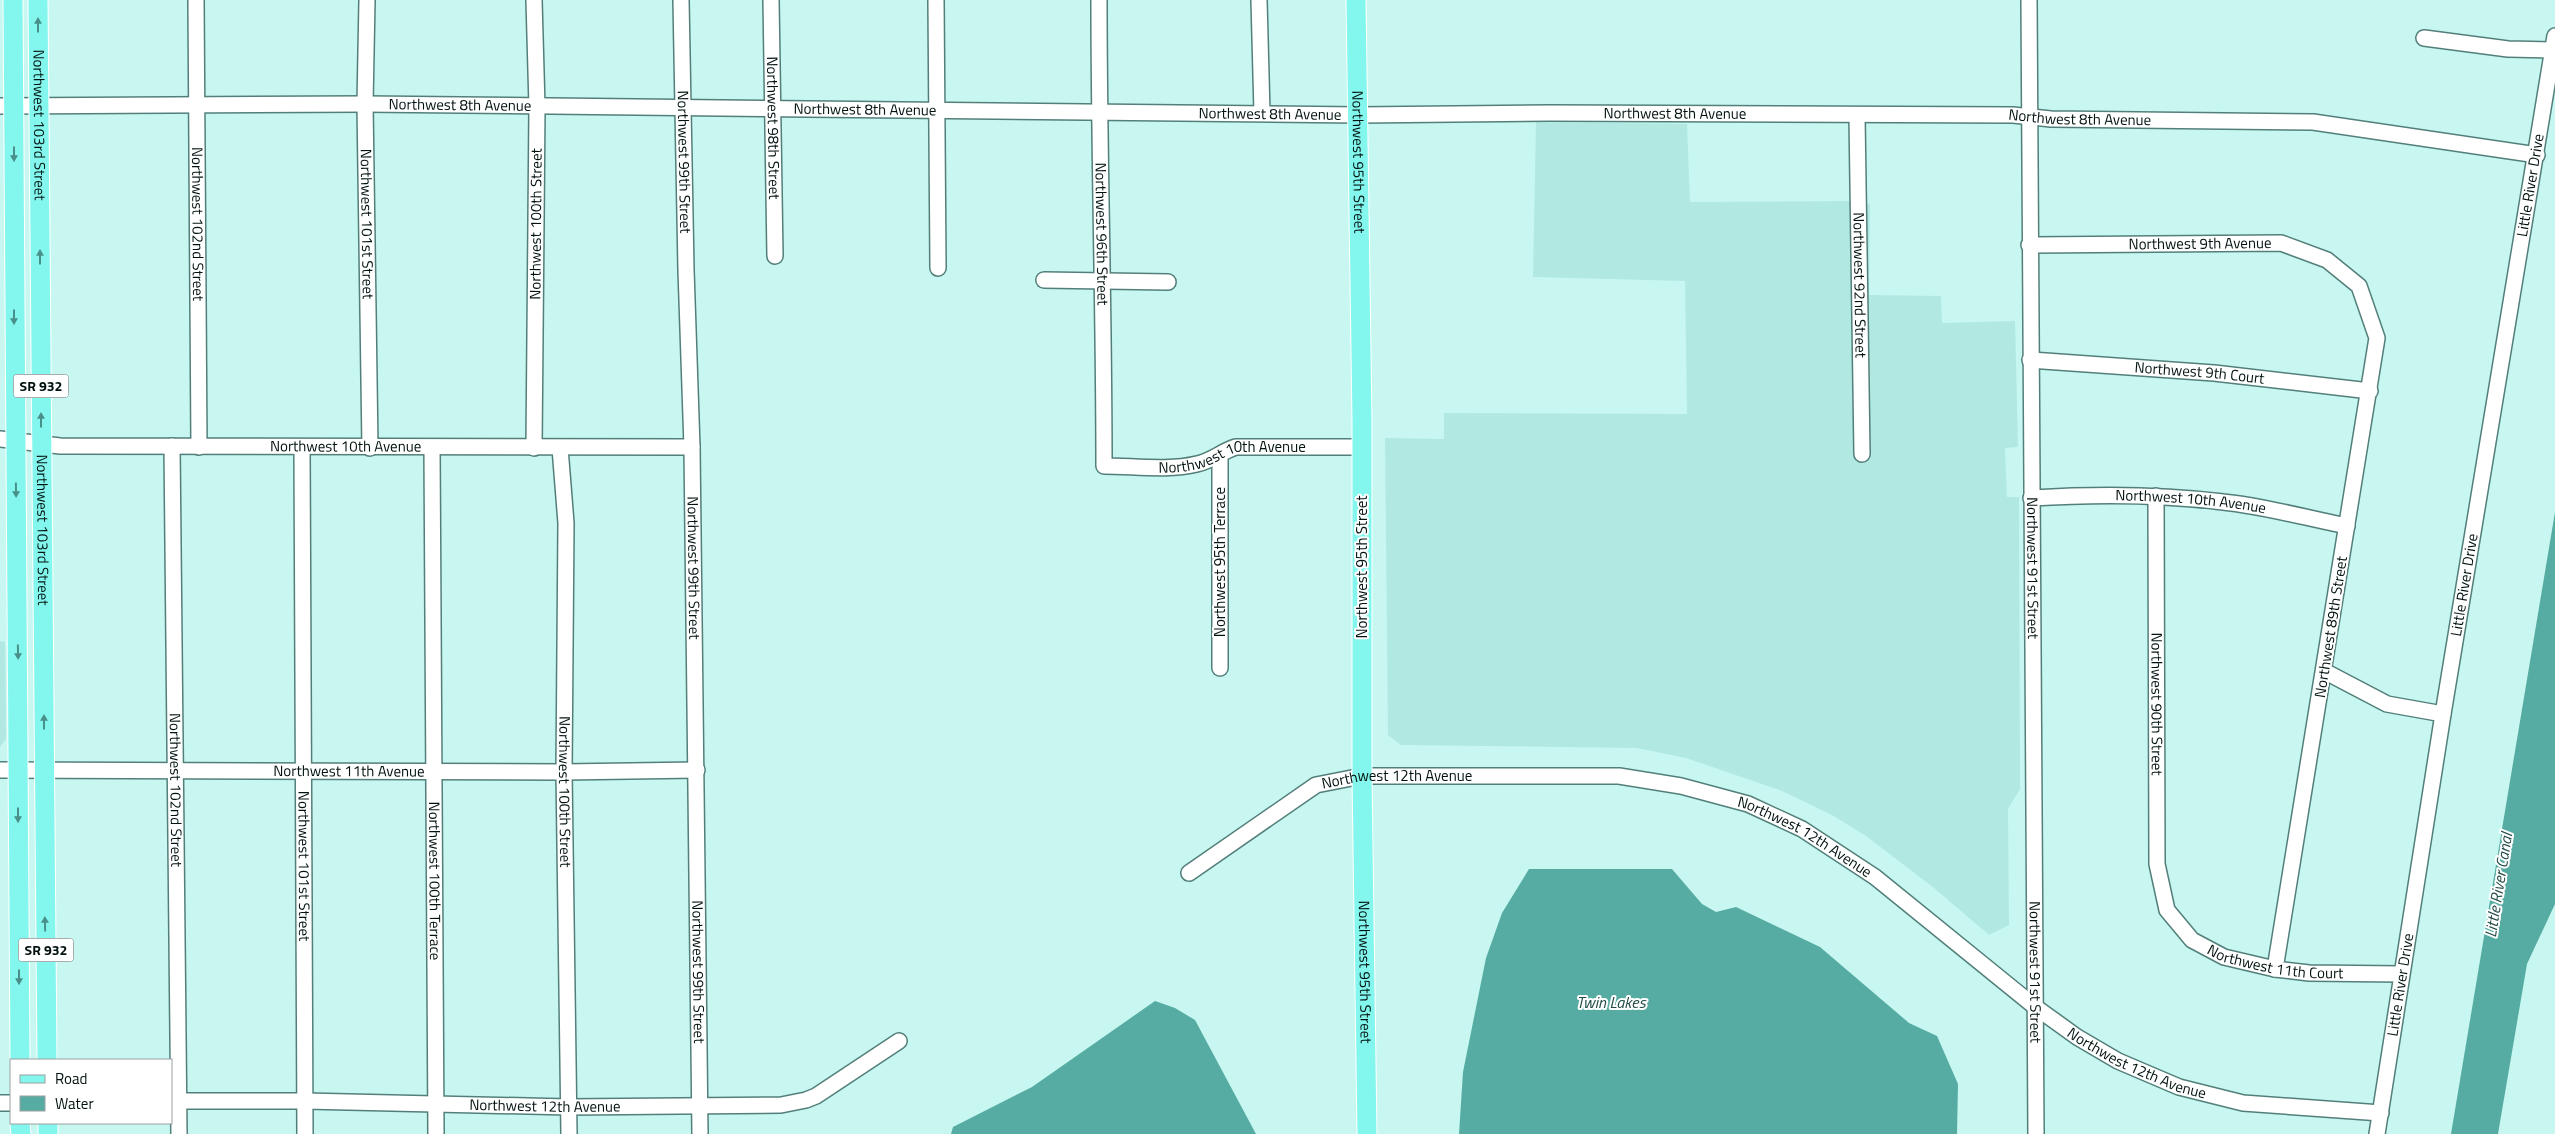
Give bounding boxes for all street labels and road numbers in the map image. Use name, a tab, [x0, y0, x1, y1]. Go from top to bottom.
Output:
street label: Northwest 103rd Street	[27, 49, 52, 201]
street label: Northwest 98th Street	[761, 56, 786, 200]
street label: Northwest 99th Street	[672, 90, 697, 234]
street label: Northwest 95th Street	[1346, 90, 1371, 234]
street label: Northwest 8th Avenue	[388, 92, 532, 117]
street label: Northwest 8th Avenue	[793, 97, 937, 121]
street label: Northwest 8th Avenue	[1198, 101, 1342, 126]
street label: Northwest 8th Avenue	[1603, 101, 1746, 125]
street label: Northwest 8th Avenue	[2007, 103, 2151, 131]
street label: Little River Drive	[2510, 132, 2550, 238]
street label: Northwest 102nd Street	[186, 147, 210, 302]
street label: Northwest 100th Street	[523, 147, 548, 300]
street label: Northwest 101st Street	[355, 149, 380, 300]
street label: Northwest 96th Street	[1089, 162, 1115, 306]
street label: Northwest 92nd Street	[1847, 212, 1873, 359]
street label: Northwest 9th Avenue	[2128, 231, 2272, 255]
street label: Northwest 9th Court	[2134, 355, 2266, 390]
road number: SR 932	[13, 374, 68, 398]
street label: Northwest 10th Avenue	[270, 434, 421, 458]
street label: Northwest 10th Avenue	[1158, 435, 1306, 479]
street label: Northwest 103rd Street	[31, 454, 55, 606]
street label: Northwest 10th Avenue	[2115, 483, 2268, 519]
street label: Northwest 95th Terrace	[1208, 487, 1231, 637]
street label: Northwest 95th Street	[1350, 495, 1373, 638]
street label: Northwest 99th Street	[682, 496, 706, 640]
street label: Northwest 91st Street	[2021, 497, 2045, 640]
street label: Little River Drive	[2444, 532, 2484, 638]
street label: Northwest 89th Street	[2308, 554, 2353, 699]
street label: Northwest 90th Street	[2145, 632, 2169, 776]
street label: Northwest 102nd Street	[164, 713, 188, 868]
street label: Northwest 100th Street	[553, 716, 577, 868]
street label: Northwest 11th Avenue	[273, 759, 425, 783]
street label: Northwest 12th Avenue	[1319, 764, 1472, 795]
street label: Northwest 12th Avenue	[1735, 790, 1877, 883]
street label: Northwest 101st Street	[293, 791, 316, 942]
street label: Northwest 100th Terrace	[423, 801, 447, 960]
street label: Northwest 99th Street	[686, 900, 711, 1044]
street label: Northwest 95th Street	[1353, 900, 1378, 1044]
street label: Northwest 91st Street	[2024, 901, 2047, 1044]
street label: Little River Drive	[2381, 932, 2419, 1038]
road number: SR 932	[18, 938, 74, 962]
street label: Northwest 11th Court	[2203, 938, 2344, 984]
street label: Northwest 12th Avenue	[2063, 1021, 2209, 1104]
street label: Northwest 12th Avenue	[469, 1093, 621, 1118]

